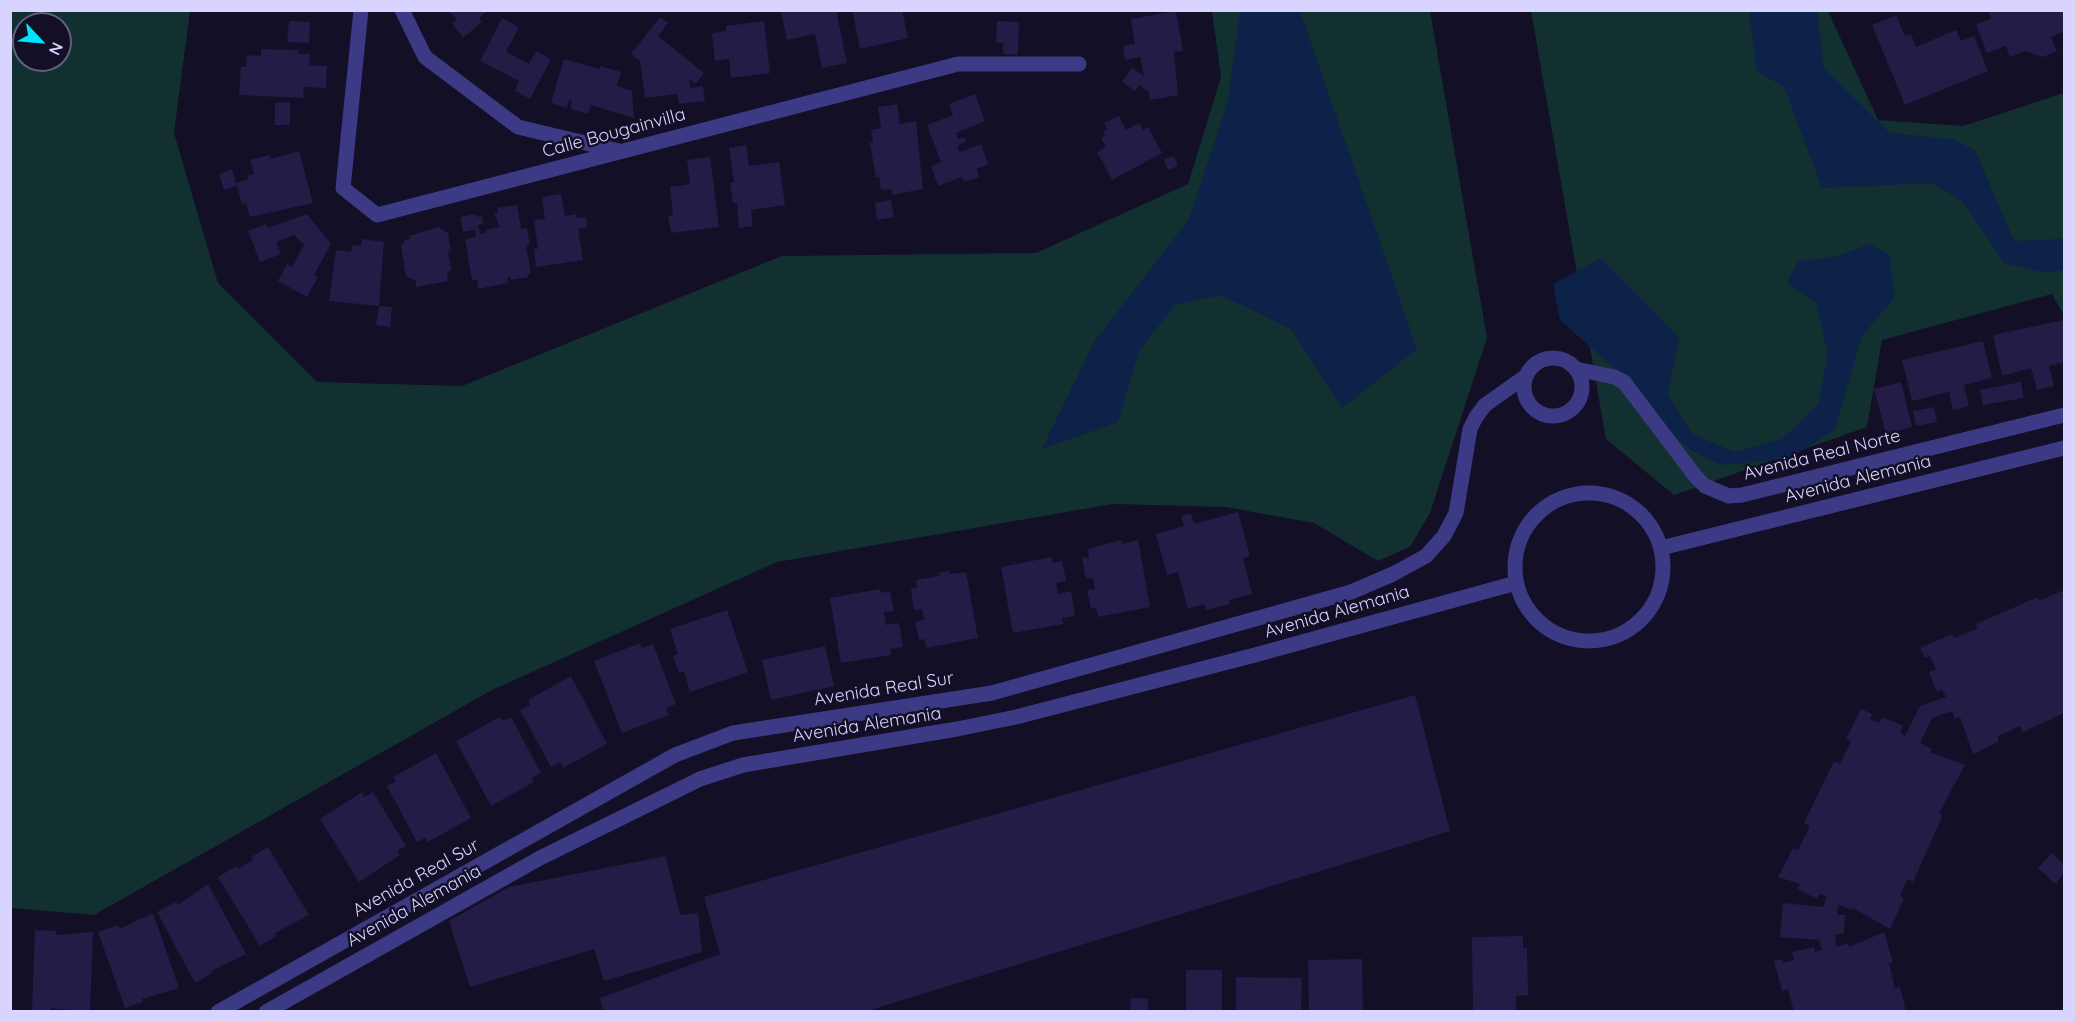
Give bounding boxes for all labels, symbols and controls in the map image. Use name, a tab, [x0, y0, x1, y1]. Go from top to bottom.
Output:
north arrow	[12, 12, 72, 72]
text: N	[45, 39, 68, 59]
street label: Calle Bougainvilla	[540, 104, 688, 162]
street label: Avenida Real Norte	[1741, 425, 1903, 485]
street label: Avenida Alemania	[1783, 450, 1933, 508]
street label: Avenida Alemania	[1262, 581, 1412, 643]
street label: Avenida Real Sur	[813, 667, 955, 711]
street label: Avenida Alemania	[791, 703, 943, 747]
street label: Avenida Real Sur	[349, 834, 483, 922]
street label: Avenida Alemania	[343, 860, 485, 952]

